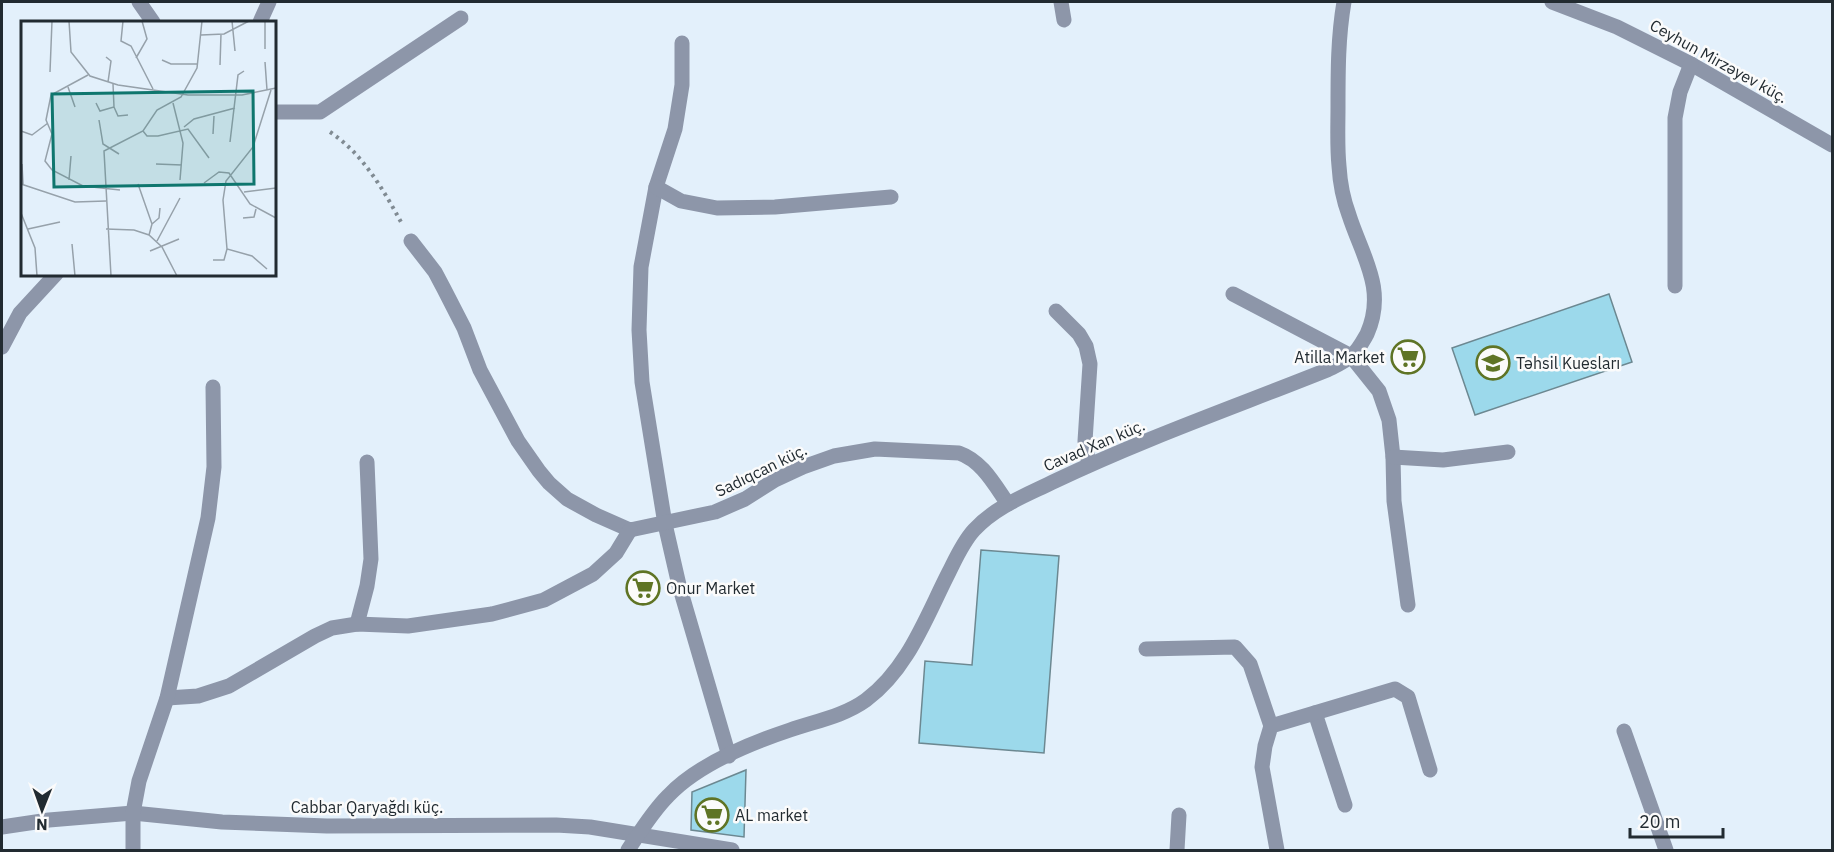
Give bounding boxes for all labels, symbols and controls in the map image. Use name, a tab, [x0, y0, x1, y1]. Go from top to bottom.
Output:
street label: Ceyhun Mirzəyev küç.	[1647, 15, 1791, 107]
inset map	[21, 21, 276, 276]
supermarket icon: Atilla Market	[1390, 339, 1426, 375]
school or university icon: Təhsil Kuesları	[1475, 345, 1511, 381]
place label: Atilla Market	[1294, 347, 1385, 367]
place label: Təhsil Kuesları	[1516, 353, 1620, 373]
street label: Cavad Xan küç.	[1040, 415, 1148, 475]
street label: Sadıqcan küç.	[712, 439, 810, 501]
supermarket icon: Onur Market	[625, 570, 661, 606]
place label: Onur Market	[666, 578, 755, 598]
north arrow	[12, 780, 72, 840]
street label: Cabbar Qaryağdı küç.	[291, 797, 443, 817]
supermarket icon: AL market	[694, 797, 730, 833]
scale bar	[1630, 801, 1723, 839]
place label: AL market	[735, 805, 808, 825]
text: 20 m	[1639, 810, 1681, 833]
text: N	[36, 815, 48, 835]

